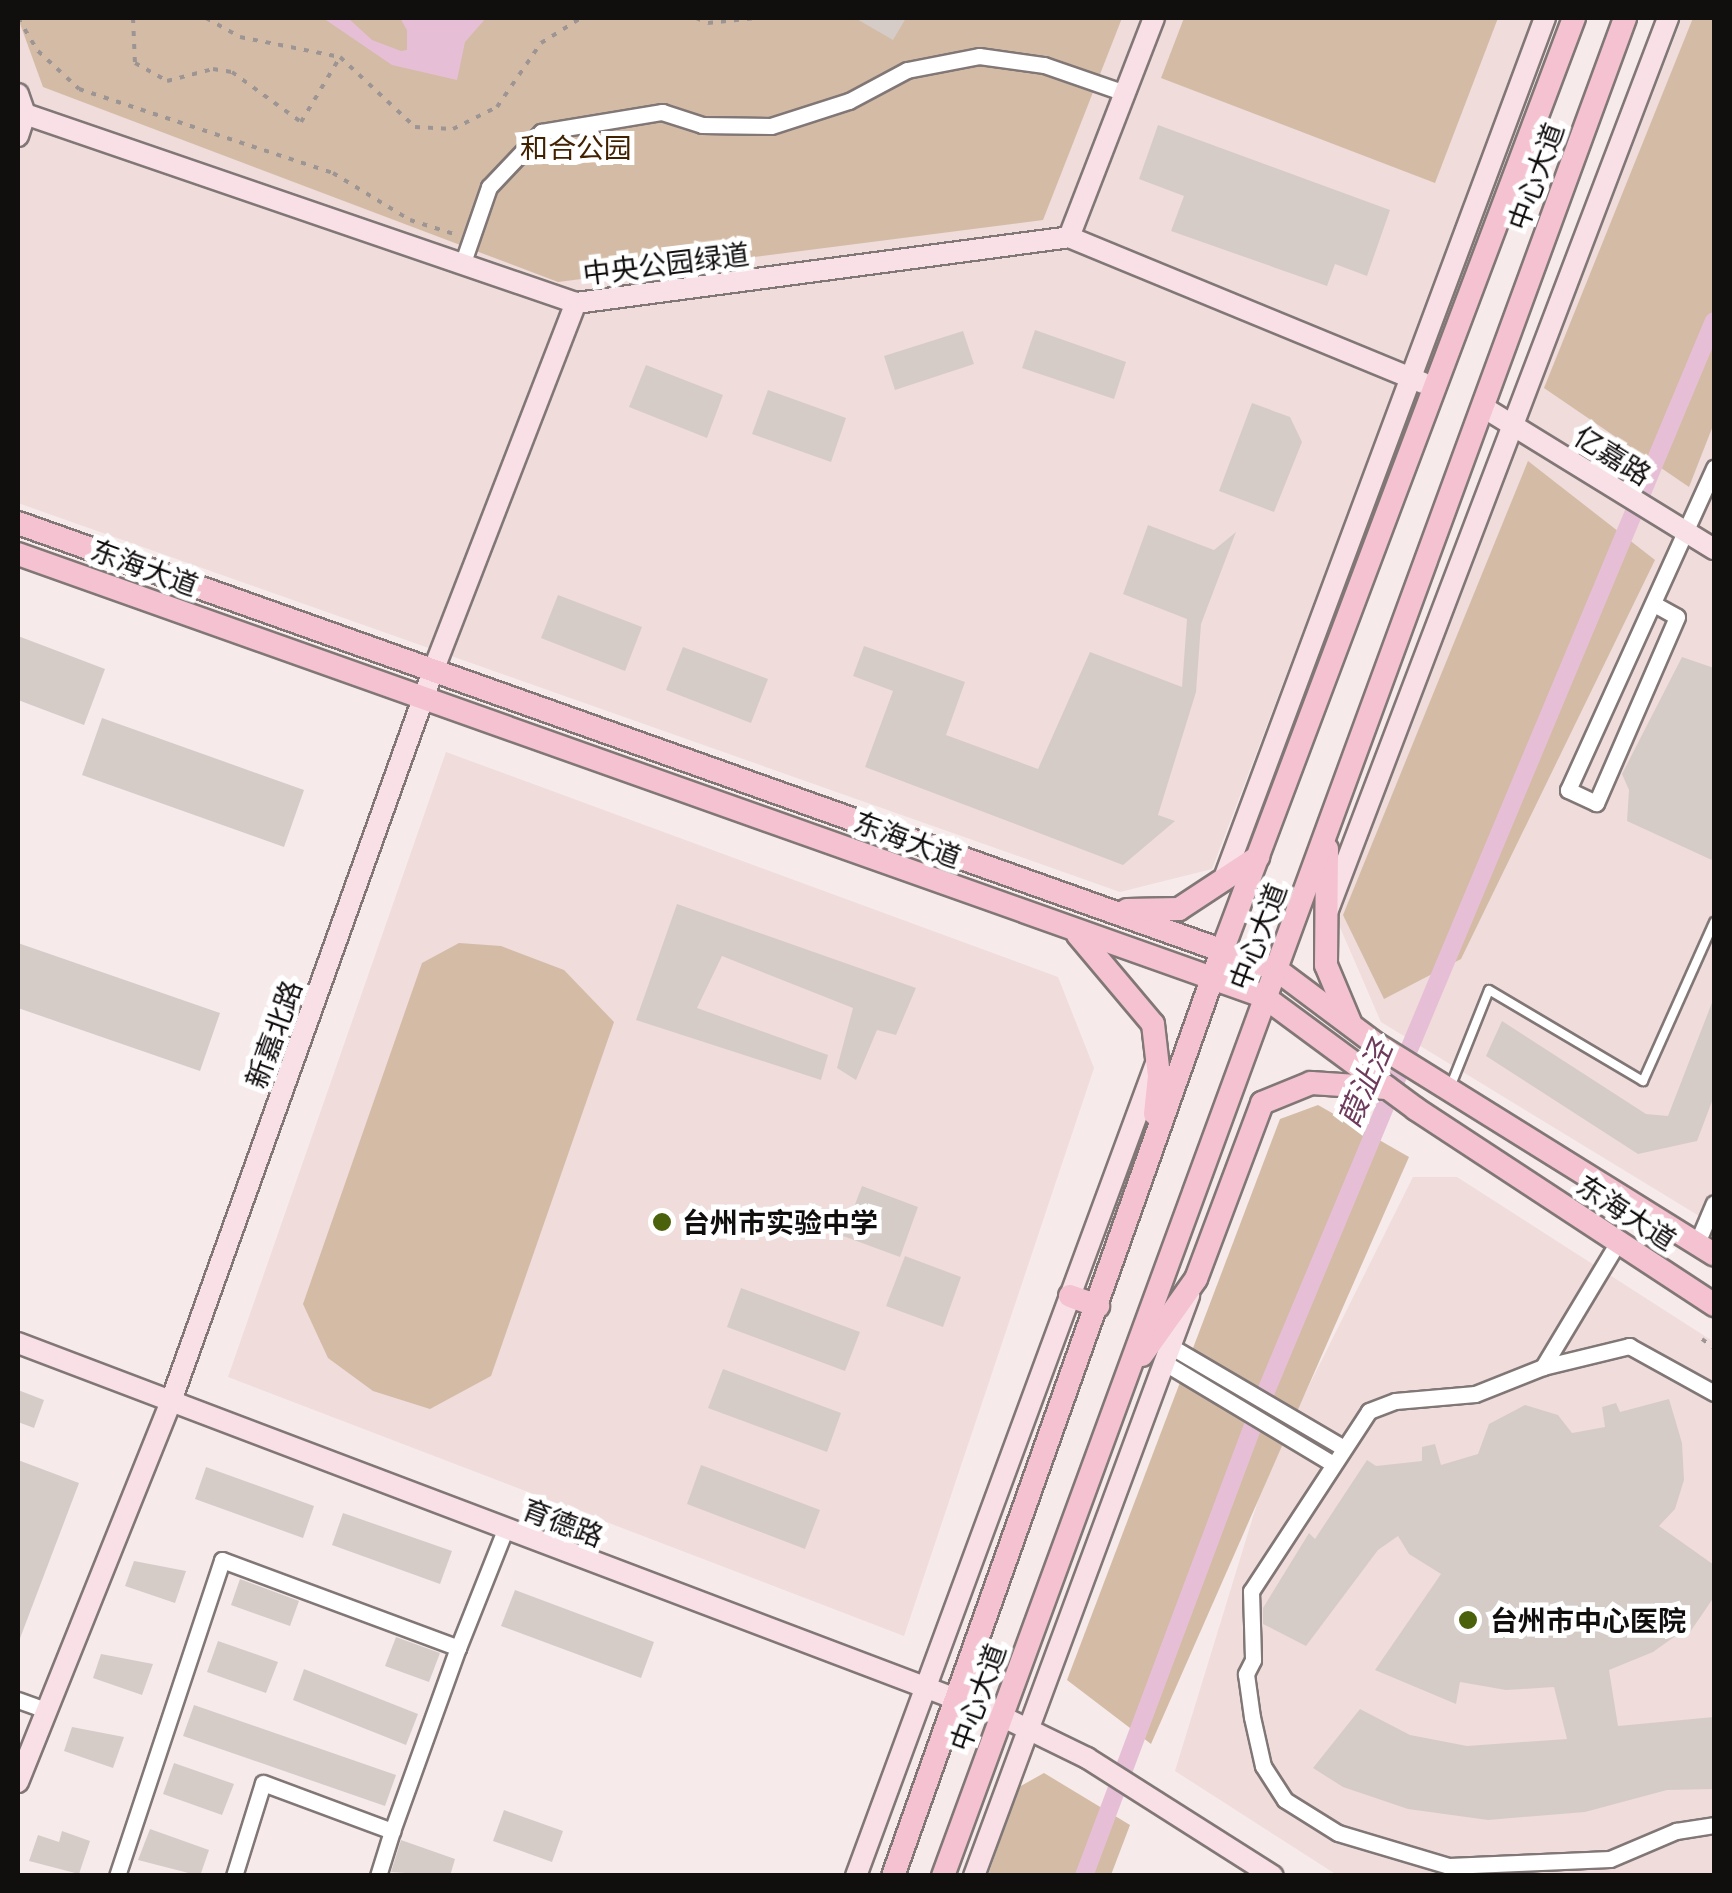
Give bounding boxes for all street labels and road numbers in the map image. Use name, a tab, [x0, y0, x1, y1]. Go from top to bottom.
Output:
street label: 中心大道	[1500, 118, 1570, 234]
street label: 中央公园绿道	[581, 236, 751, 290]
street label: 亿嘉路	[1568, 418, 1658, 492]
street label: 东海大道	[87, 532, 203, 602]
street label: 东海大道	[850, 804, 966, 874]
street label: 中心大道	[1221, 878, 1293, 994]
street label: 新嘉北路	[238, 976, 308, 1092]
street label: 东海大道	[1571, 1167, 1683, 1257]
street label: 育德路	[518, 1491, 608, 1553]
street label: 中心大道	[942, 1639, 1012, 1755]

